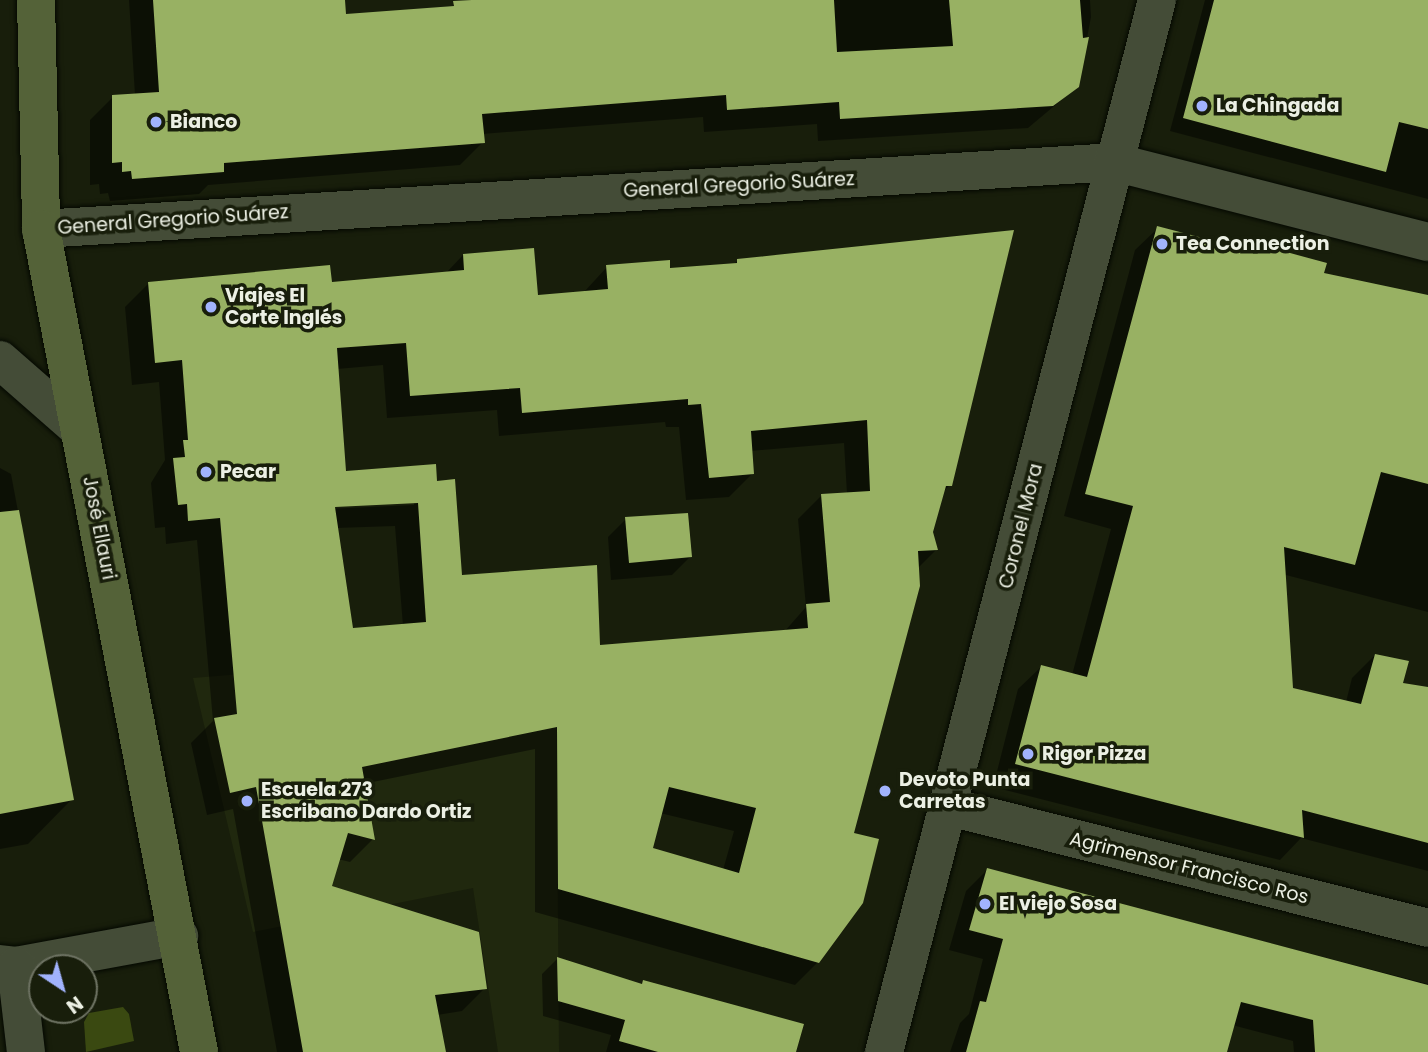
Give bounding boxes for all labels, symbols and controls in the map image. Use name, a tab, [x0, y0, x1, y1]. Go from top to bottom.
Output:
place label: La Chingada	[1216, 95, 1339, 117]
marker: La Chingada	[1194, 98, 1210, 114]
place label: Bianco	[170, 111, 237, 133]
marker: Bianco	[148, 114, 164, 130]
street label: General Gregorio Suárez	[623, 168, 855, 202]
street label: General Gregorio Suárez	[57, 201, 289, 239]
place label: Tea Connection	[1176, 233, 1329, 255]
marker: Tea Connection	[1154, 236, 1170, 252]
place label: Viajes El Corte Inglés	[225, 285, 342, 329]
marker: Viajes El Corte Inglés	[203, 299, 219, 315]
place label: Pecar	[220, 461, 276, 483]
street label: Coronel Mora	[994, 461, 1048, 591]
marker: Pecar	[198, 464, 214, 480]
street label: José Ellauri	[78, 474, 120, 582]
place label: Rigor Pizza	[1042, 743, 1146, 765]
marker: Rigor Pizza	[1020, 746, 1036, 762]
place label: Devoto Punta Carretas	[899, 769, 1030, 813]
place label: Escuela 273 Escribano Dardo Ortiz	[261, 779, 472, 823]
marker: Devoto Punta Carretas	[877, 783, 893, 799]
marker: Escuela 273 Escribano Dardo Ortiz	[239, 793, 255, 809]
street label: Agrimensor Francisco Ros	[1067, 827, 1311, 909]
place label: El viejo Sosa	[999, 893, 1117, 915]
marker: El viejo Sosa	[977, 896, 993, 912]
north arrow	[28, 954, 98, 1024]
text: N	[61, 990, 88, 1020]

